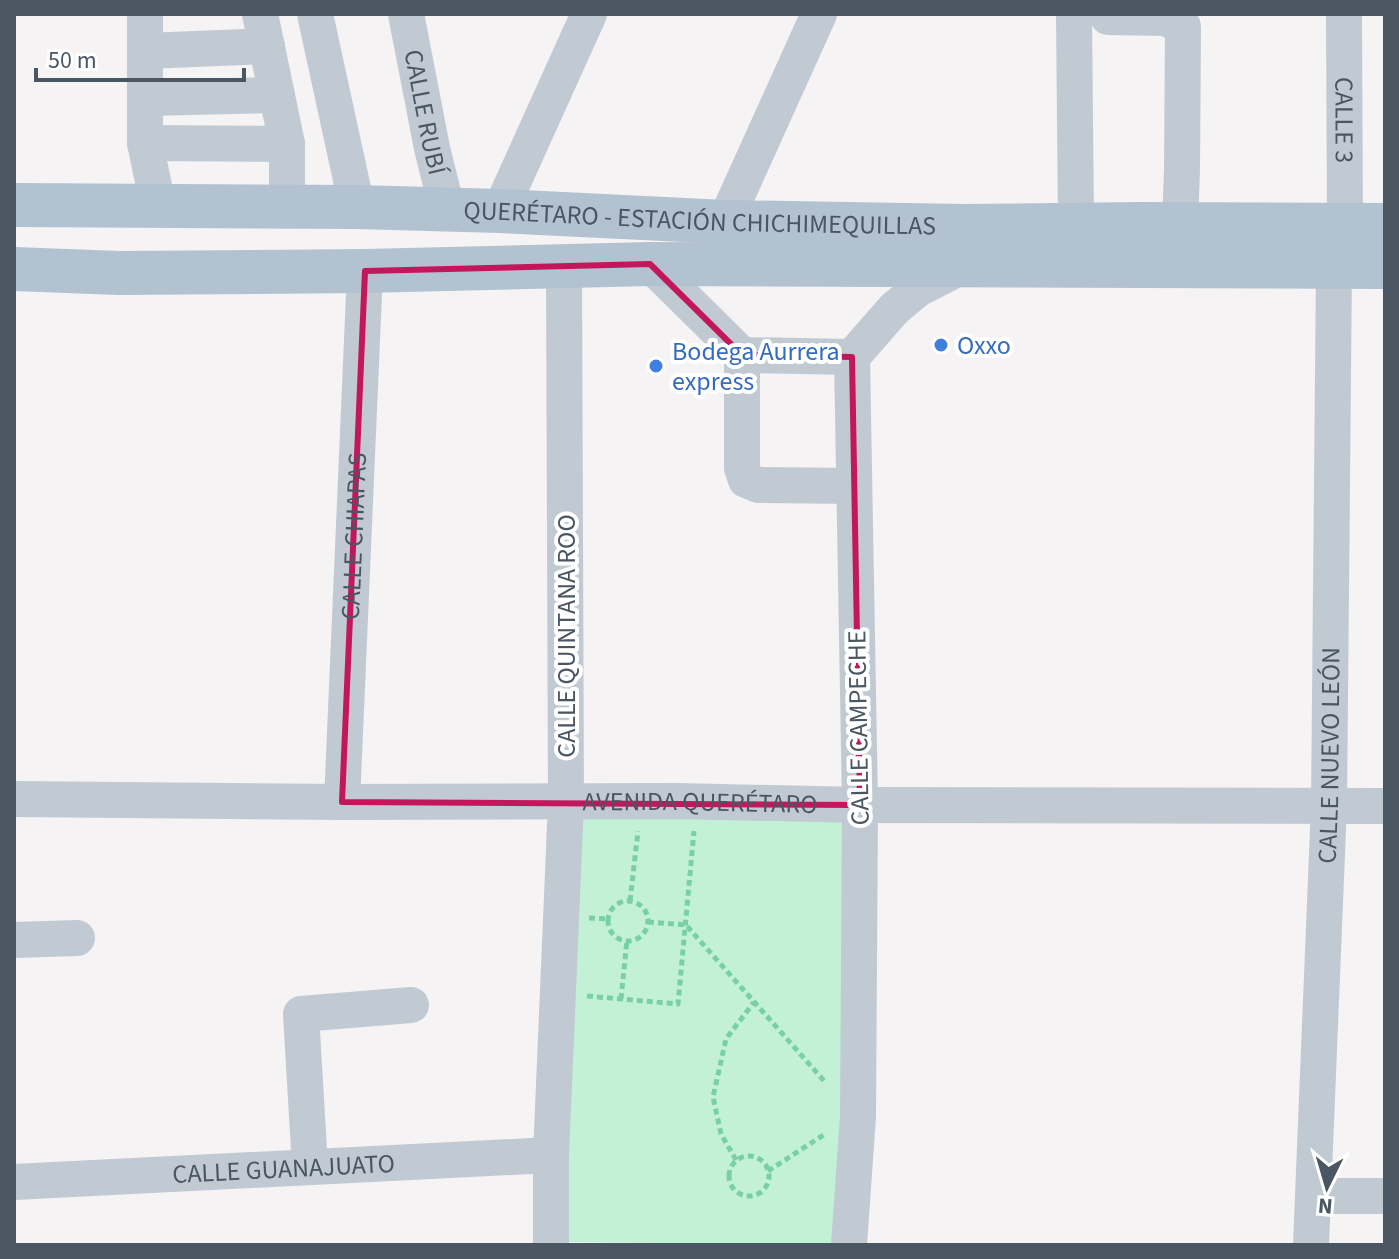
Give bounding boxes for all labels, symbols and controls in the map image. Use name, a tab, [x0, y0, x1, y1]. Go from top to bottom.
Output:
scale bar	[36, 32, 244, 82]
text: 50 m	[48, 43, 97, 78]
street label: CALLE RUBÍ	[394, 46, 456, 180]
street label: CALLE 3	[1325, 77, 1363, 163]
street label: QUERÉTARO - ESTACIÓN CHICHIMEQUILLAS	[463, 192, 936, 245]
place label: Oxxo	[957, 327, 1011, 364]
place label: Bodega Aurrera express	[672, 333, 840, 400]
marker: Oxxo	[932, 336, 950, 354]
marker: Bodega Aurrera express	[647, 357, 665, 375]
street label: CALLE CHIAPAS	[332, 452, 376, 621]
street label: CALLE QUINTANA ROO	[548, 514, 585, 758]
street label: CALLE CAMPECHE	[838, 630, 879, 826]
street label: CALLE NUEVO LEÓN	[1309, 647, 1349, 864]
street label: AVENIDA QUERÉTARO	[582, 783, 818, 823]
street label: CALLE GUANAJUATO	[172, 1145, 396, 1193]
north arrow	[1287, 1147, 1367, 1227]
text: N	[1317, 1189, 1334, 1223]

